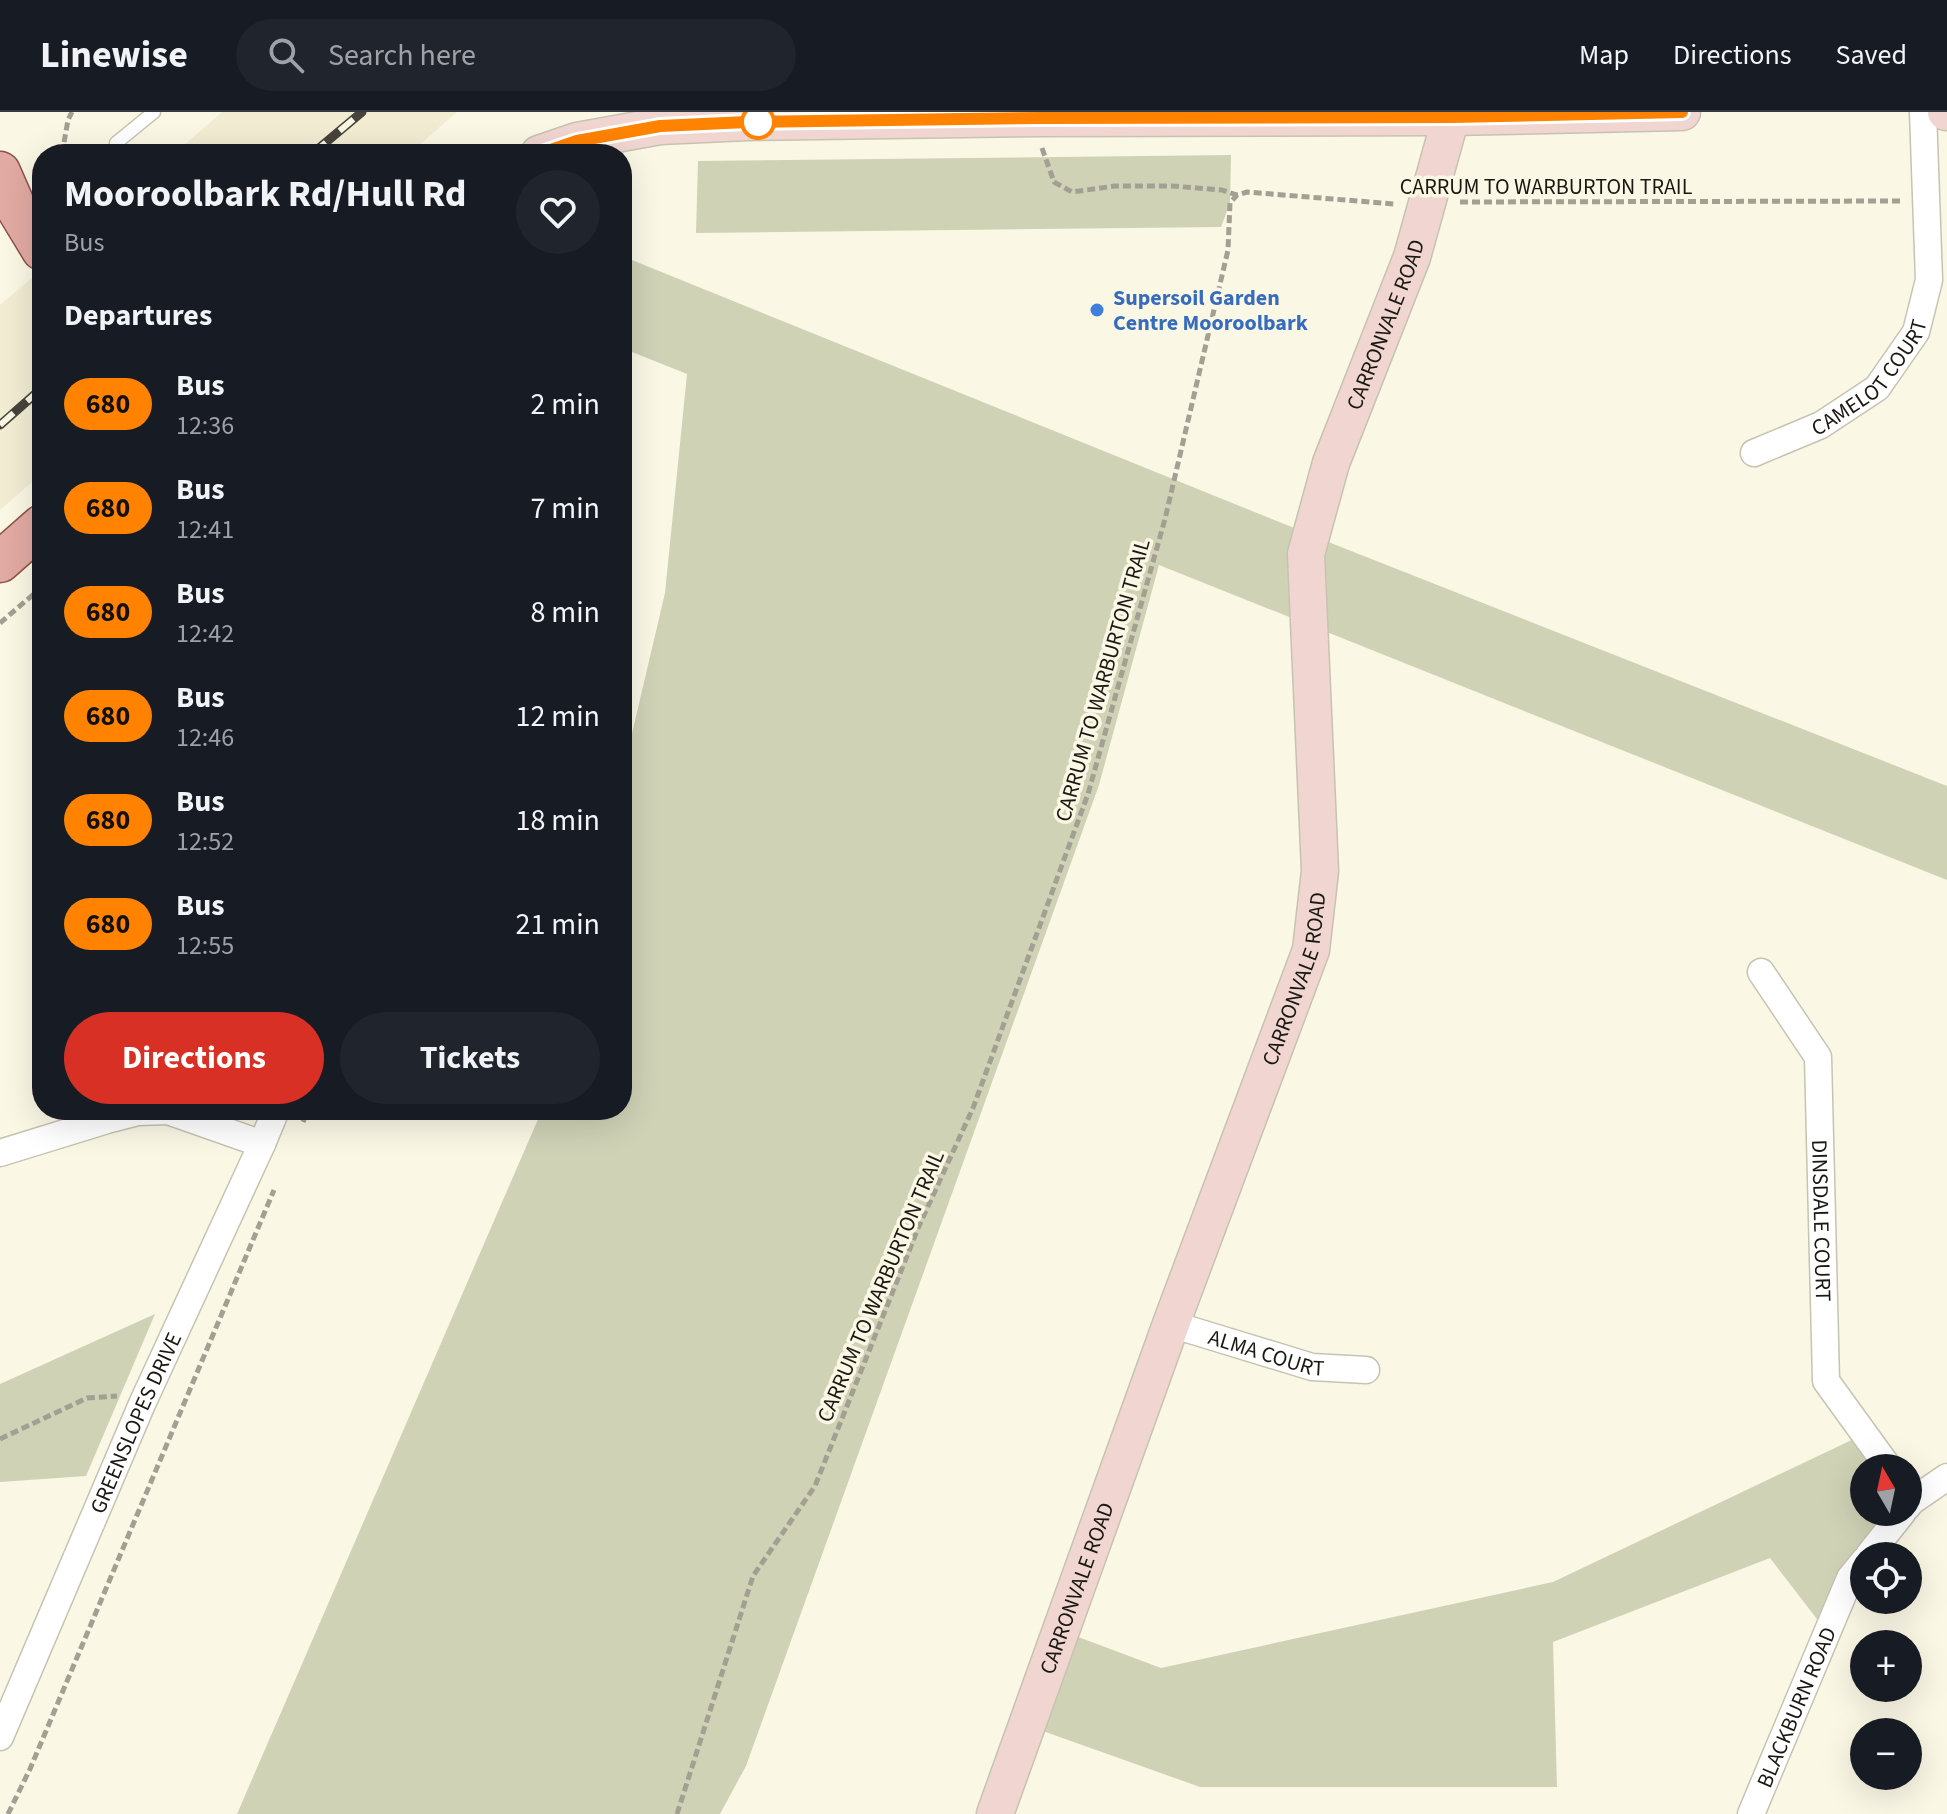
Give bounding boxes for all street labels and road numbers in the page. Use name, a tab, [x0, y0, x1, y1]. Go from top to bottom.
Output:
street label: CARRUM TO WARBURTON TRAIL	[1400, 171, 1693, 203]
street label: CARRONVALE ROAD	[1338, 236, 1433, 415]
street label: CAMELOT COURT	[1807, 316, 1936, 444]
street label: CARRUM TO WARBURTON TRAIL	[1047, 535, 1159, 825]
street label: CARRONVALE ROAD	[1254, 890, 1334, 1070]
street label: DINSDALE COURT	[1803, 1139, 1839, 1302]
street label: CARRUM TO WARBURTON TRAIL	[809, 1145, 953, 1427]
street label: ALMA COURT	[1204, 1321, 1325, 1385]
street label: GREENSLOPES DRIVE	[82, 1327, 190, 1519]
street label: CARRONVALE ROAD	[1031, 1498, 1123, 1679]
street label: BLACKBURN ROAD	[1749, 1622, 1845, 1793]

